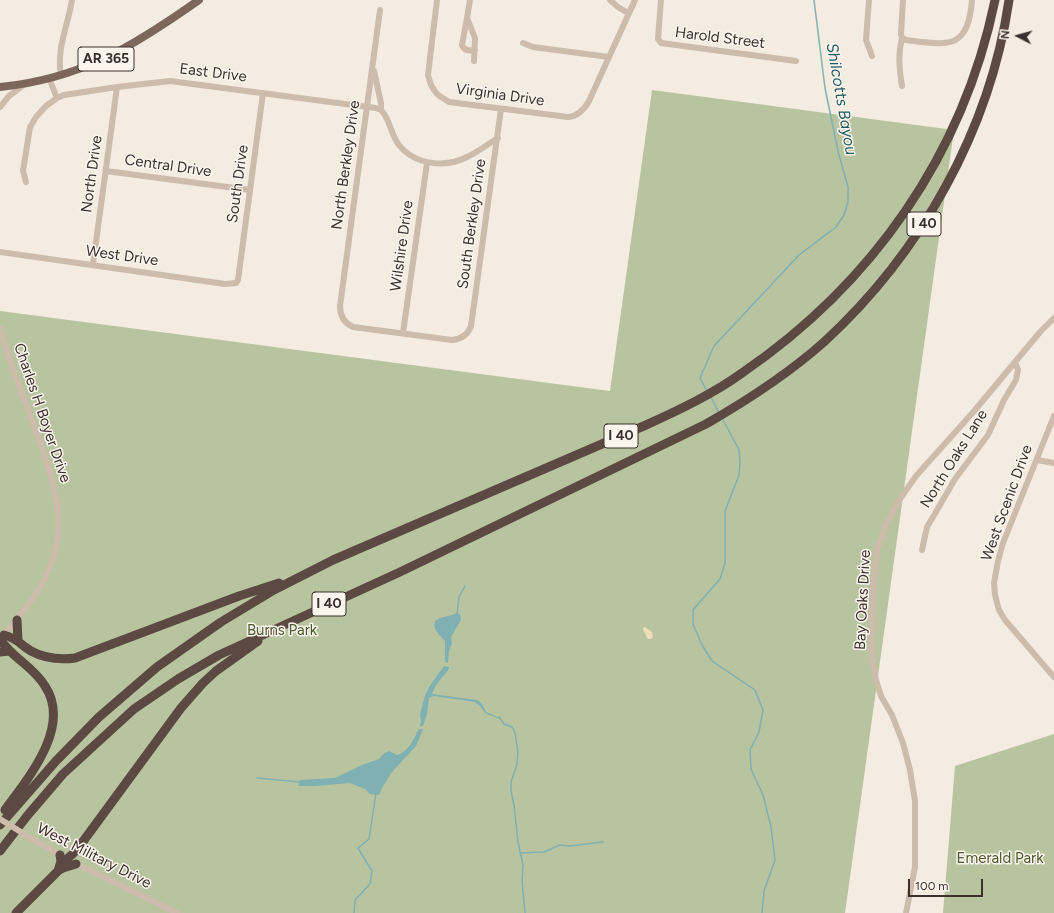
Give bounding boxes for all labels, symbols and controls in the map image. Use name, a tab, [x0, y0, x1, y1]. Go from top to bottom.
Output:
north arrow	[998, 16, 1038, 56]
street label: Harold Street	[674, 24, 766, 52]
text: N	[999, 30, 1012, 40]
water label: Shilcotts Bayou	[822, 41, 860, 157]
road number: AR 365	[78, 47, 134, 71]
street label: East Drive	[178, 60, 248, 86]
street label: Virginia Drive	[455, 80, 545, 110]
street label: North Berkley Drive	[328, 99, 364, 231]
street label: North Drive	[78, 134, 106, 214]
street label: South Drive	[224, 144, 252, 224]
street label: Central Drive	[123, 151, 213, 181]
street label: South Berkley Drive	[454, 158, 490, 290]
street label: Wilshire Drive	[387, 199, 417, 293]
road number: I 40	[907, 212, 941, 236]
street label: West Drive	[85, 242, 159, 270]
street label: Charles H Boyer Drive	[10, 341, 74, 485]
street label: North Oaks Lane	[917, 407, 991, 511]
road number: I 40	[604, 424, 638, 448]
street label: West Scenic Drive	[978, 442, 1036, 564]
street label: Bay Oaks Drive	[851, 549, 875, 651]
road number: I 40	[312, 592, 346, 616]
park label: Burns Park	[247, 622, 317, 640]
street label: West Military Drive	[34, 819, 154, 893]
park label: Emerald Park	[957, 850, 1043, 868]
scale bar	[910, 871, 985, 897]
text: 100 m	[915, 879, 949, 893]

